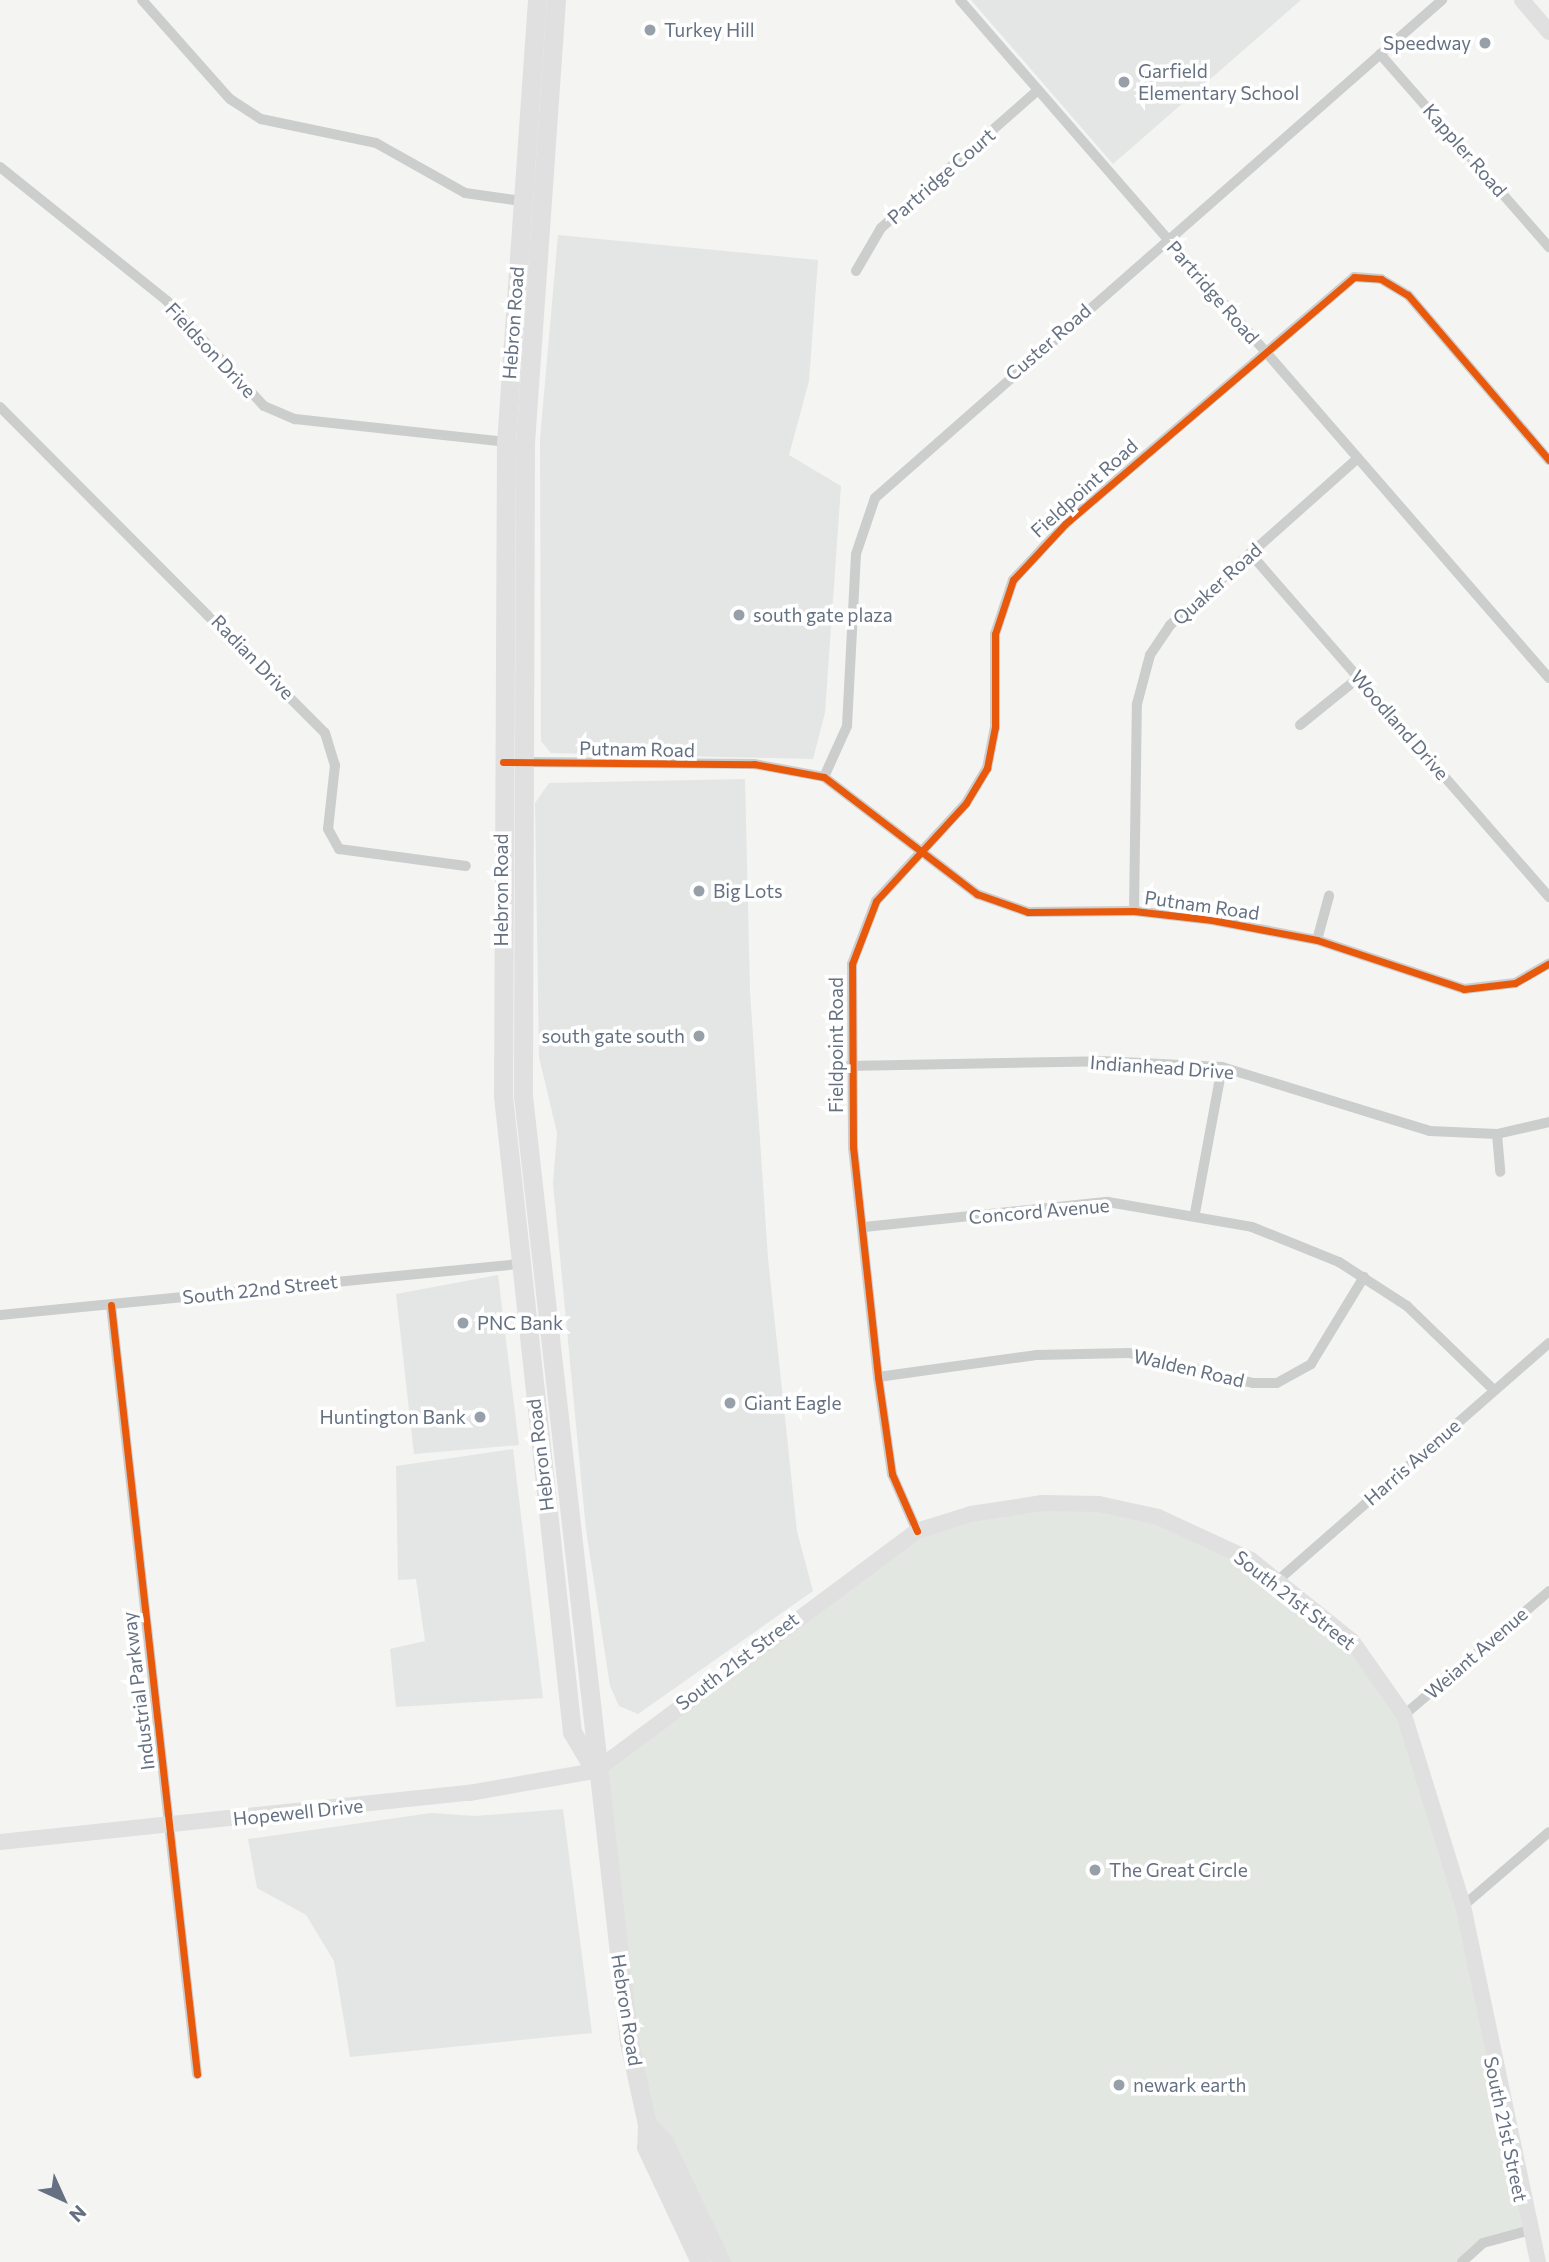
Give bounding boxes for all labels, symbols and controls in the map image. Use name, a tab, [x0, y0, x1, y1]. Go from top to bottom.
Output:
place label: Turkey Hill	[664, 19, 755, 41]
marker: Turkey Hill	[642, 22, 658, 38]
place label: Speedway	[1383, 32, 1471, 54]
marker: Speedway	[1477, 35, 1493, 51]
place label: Garfield Elementary School	[1138, 60, 1299, 104]
marker: Garfield Elementary School	[1116, 74, 1132, 90]
street label: Kappler Road	[1418, 99, 1512, 201]
street label: Partridge Court	[883, 123, 999, 229]
street label: Partridge Road	[1162, 236, 1264, 348]
street label: Hebron Road	[498, 266, 528, 380]
street label: Fieldson Drive	[161, 298, 261, 402]
street label: Custer Road	[1001, 299, 1095, 385]
street label: Fieldpoint Road	[1026, 434, 1142, 542]
street label: Quaker Road	[1168, 538, 1266, 630]
place label: south gate plaza	[753, 604, 893, 626]
marker: south gate plaza	[731, 607, 747, 623]
street label: Radian Drive	[207, 610, 299, 704]
street label: Woodland Drive	[1346, 665, 1454, 785]
street label: Putnam Road	[579, 737, 695, 761]
street label: Hebron Road	[490, 833, 512, 947]
place label: Big Lots	[713, 880, 783, 902]
marker: Big Lots	[691, 883, 707, 899]
street label: Putnam Road	[1143, 886, 1261, 924]
street label: Fieldpoint Road	[825, 977, 847, 1113]
place label: south gate south	[541, 1025, 685, 1047]
marker: south gate south	[691, 1028, 707, 1044]
street label: Indianhead Drive	[1089, 1051, 1235, 1083]
street label: Concord Avenue	[968, 1193, 1110, 1229]
street label: South 22nd Street	[181, 1270, 339, 1308]
place label: PNC Bank	[477, 1312, 563, 1334]
marker: PNC Bank	[455, 1315, 471, 1331]
street label: Walden Road	[1131, 1344, 1247, 1392]
place label: Giant Eagle	[744, 1392, 841, 1414]
marker: Giant Eagle	[722, 1395, 738, 1411]
street label: Hebron Road	[522, 1398, 558, 1512]
place label: Huntington Bank	[319, 1406, 466, 1428]
marker: Huntington Bank	[472, 1409, 488, 1425]
street label: Harris Avenue	[1359, 1414, 1465, 1510]
street label: South 21st Street	[1230, 1546, 1360, 1654]
street label: Weiant Avenue	[1420, 1602, 1532, 1704]
street label: South 21st Street	[671, 1607, 803, 1715]
street label: Industrial Parkway	[117, 1611, 159, 1771]
street label: Hopewell Drive	[232, 1794, 364, 1830]
place label: The Great Circle	[1109, 1859, 1248, 1881]
marker: The Great Circle	[1087, 1862, 1103, 1878]
street label: Hebron Road	[607, 1952, 647, 2068]
street label: South 21st Street	[1479, 2054, 1533, 2204]
place label: newark earth	[1133, 2074, 1246, 2096]
marker: newark earth	[1111, 2077, 1127, 2093]
north arrow	[28, 2164, 98, 2234]
text: N	[65, 2201, 91, 2227]

